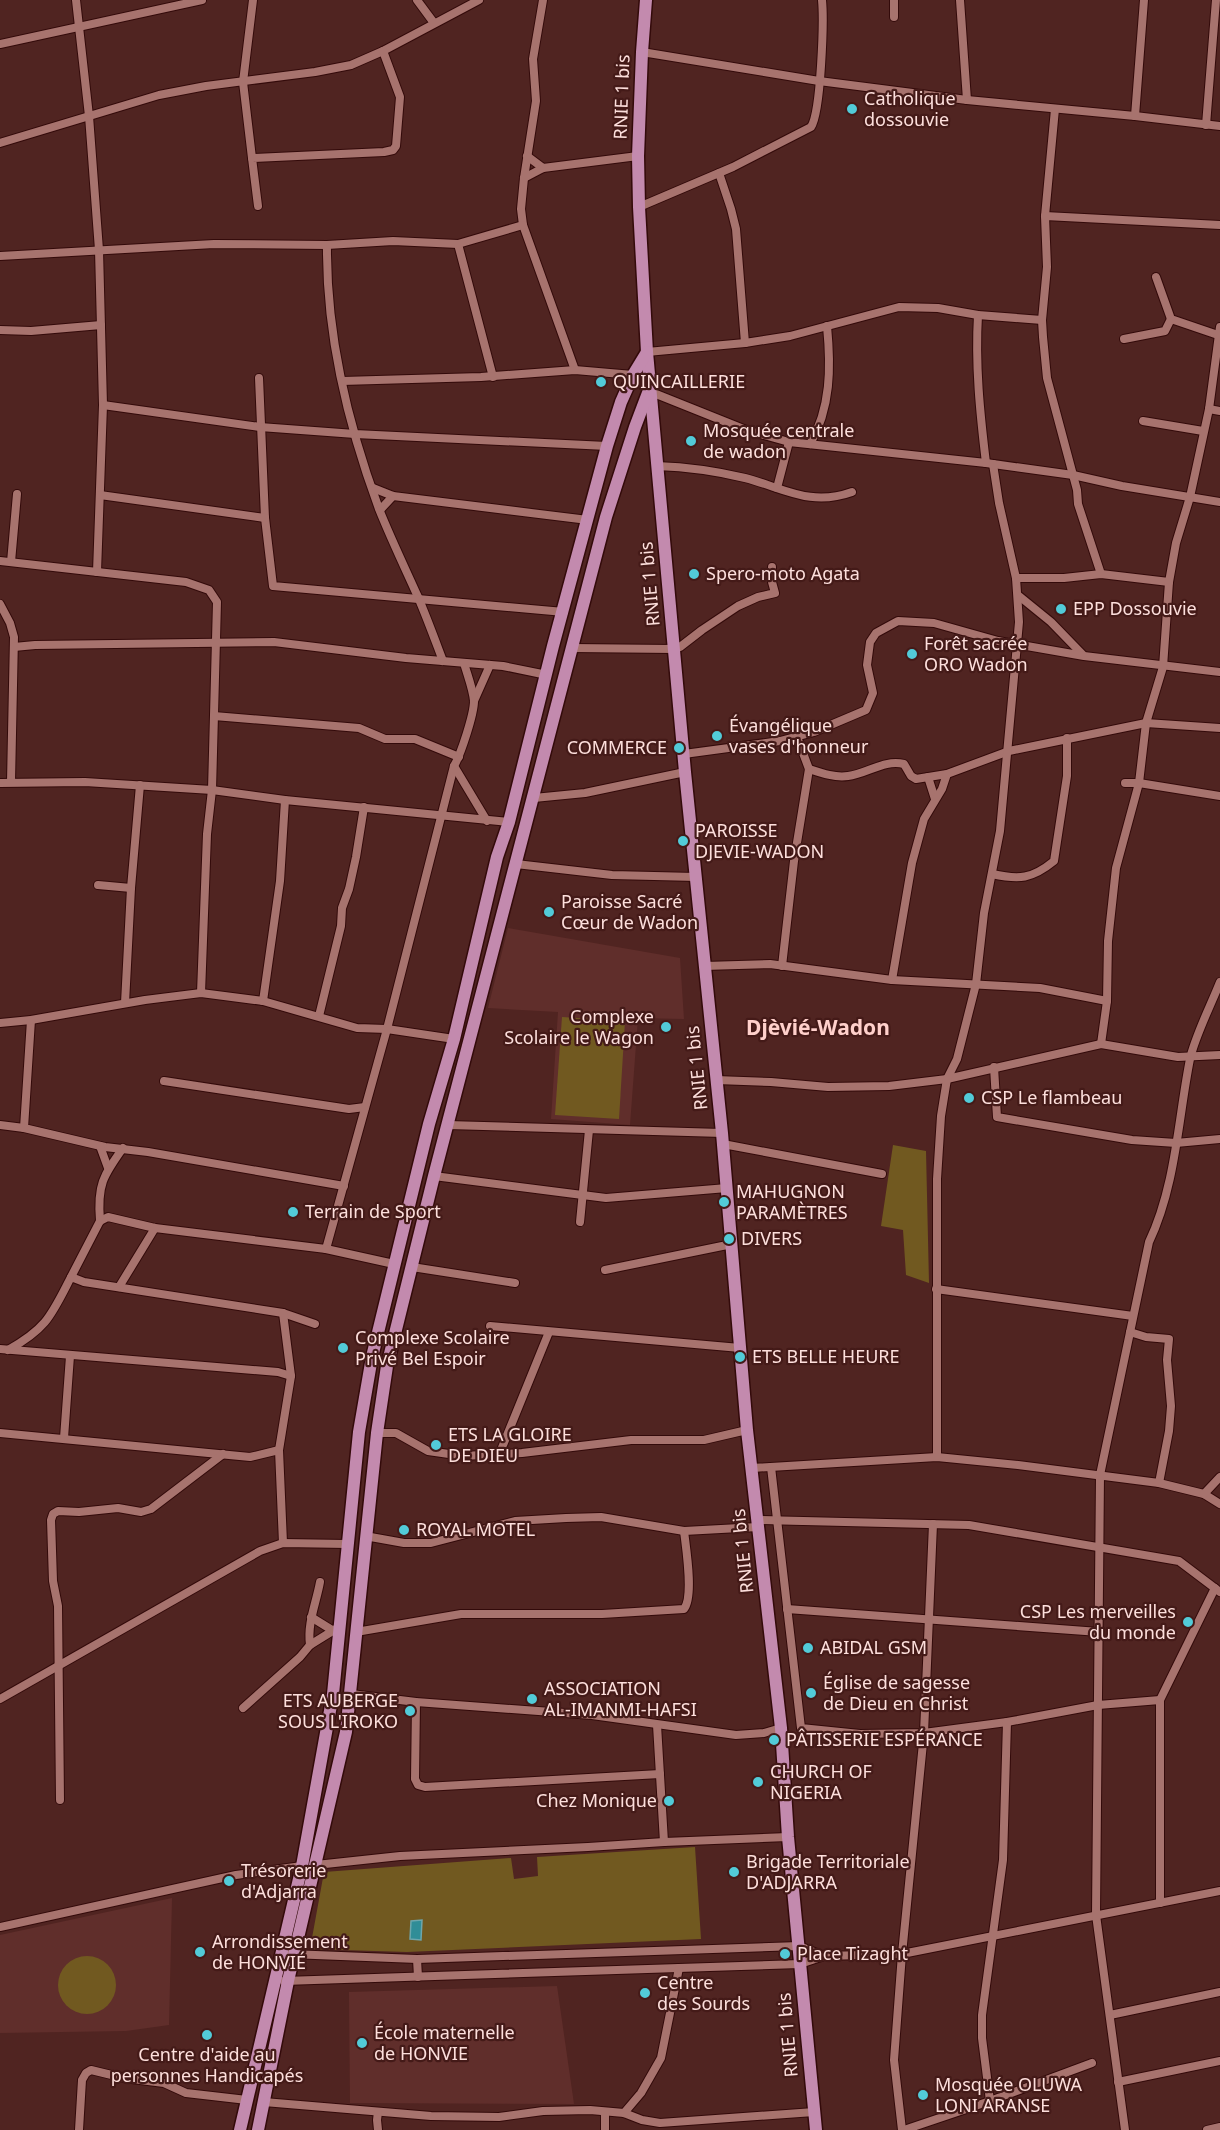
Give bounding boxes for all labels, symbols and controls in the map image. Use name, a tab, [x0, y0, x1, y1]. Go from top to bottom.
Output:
street label: RNIE 1 bis	[608, 54, 634, 140]
place label: Catholique dossouvie	[864, 86, 956, 131]
marker: Catholique dossouvie	[845, 102, 859, 116]
place label: QUINCAILLERIE	[613, 369, 745, 393]
marker: QUINCAILLERIE	[594, 375, 608, 389]
place label: Mosquée centrale de wadon	[703, 418, 854, 463]
marker: Mosquée centrale de wadon	[684, 434, 698, 448]
street label: RNIE 1 bis	[633, 541, 665, 627]
place label: Spero-moto Agata	[706, 561, 860, 585]
marker: Spero-moto Agata	[687, 567, 701, 581]
place label: EPP Dossouvie	[1073, 596, 1197, 620]
marker: EPP Dossouvie	[1054, 602, 1068, 616]
place label: Forêt sacrée ORO Wadon	[924, 631, 1028, 676]
marker: Forêt sacrée ORO Wadon	[905, 647, 919, 661]
place label: Évangélique vases d'honneur	[729, 713, 869, 758]
marker: Évangélique vases d'honneur	[710, 729, 724, 743]
place label: COMMERCE	[567, 735, 667, 759]
marker: COMMERCE	[672, 741, 686, 755]
place label: PAROISSE DJEVIE-WADON	[695, 818, 824, 863]
marker: PAROISSE DJEVIE-WADON	[676, 834, 690, 848]
place label: Paroisse Sacré Cœur de Wadon	[561, 889, 698, 934]
marker: Paroisse Sacré Cœur de Wadon	[542, 905, 556, 919]
place label: Complexe Scolaire le Wagon	[504, 1004, 654, 1049]
district label: Djèvié-Wadon	[746, 1013, 890, 1041]
marker: Complexe Scolaire le Wagon	[659, 1020, 673, 1034]
street label: RNIE 1 bis	[680, 1025, 712, 1112]
place label: CSP Le flambeau	[981, 1085, 1122, 1109]
marker: CSP Le flambeau	[962, 1091, 976, 1105]
place label: MAHUGNON PARAMÈTRES	[736, 1179, 848, 1224]
marker: MAHUGNON PARAMÈTRES	[717, 1195, 731, 1209]
place label: Terrain de Sport	[305, 1199, 441, 1223]
marker: Terrain de Sport	[286, 1205, 300, 1219]
place label: DIVERS	[741, 1226, 802, 1250]
marker: DIVERS	[722, 1232, 736, 1246]
place label: Complexe Scolaire Privé Bel Espoir	[355, 1325, 510, 1370]
marker: Complexe Scolaire Privé Bel Espoir	[336, 1341, 350, 1355]
place label: ETS BELLE HEURE	[752, 1344, 900, 1368]
marker: ETS BELLE HEURE	[733, 1350, 747, 1364]
place label: ETS LA GLOIRE DE DIEU	[448, 1422, 572, 1467]
marker: ETS LA GLOIRE DE DIEU	[429, 1438, 443, 1452]
street label: RNIE 1 bis	[726, 1508, 758, 1595]
place label: ROYAL MOTEL	[416, 1517, 535, 1541]
marker: ROYAL MOTEL	[397, 1523, 411, 1537]
place label: CSP Les merveilles du monde	[1020, 1599, 1176, 1644]
marker: CSP Les merveilles du monde	[1181, 1615, 1195, 1629]
place label: ABIDAL GSM	[820, 1635, 927, 1659]
marker: ABIDAL GSM	[801, 1641, 815, 1655]
place label: Église de sagesse de Dieu en Christ	[823, 1670, 970, 1715]
place label: ASSOCIATION AL-IMANMI-HAFSI	[544, 1676, 697, 1721]
marker: Église de sagesse de Dieu en Christ	[804, 1686, 818, 1700]
place label: ETS AUBERGE SOUS L'IROKO	[278, 1688, 398, 1733]
marker: ASSOCIATION AL-IMANMI-HAFSI	[525, 1692, 539, 1706]
marker: ETS AUBERGE SOUS L'IROKO	[403, 1704, 417, 1718]
place label: PÂTISSERIE ESPÉRANCE	[786, 1727, 983, 1751]
marker: PÂTISSERIE ESPÉRANCE	[767, 1733, 781, 1747]
place label: CHURCH OF NIGERIA	[770, 1759, 872, 1804]
marker: CHURCH OF NIGERIA	[751, 1775, 765, 1789]
place label: Chez Monique	[536, 1788, 657, 1812]
marker: Chez Monique	[662, 1794, 676, 1808]
place label: Brigade Territoriale D'ADJARRA	[746, 1849, 910, 1894]
place label: Trésorerie d'Adjarra	[241, 1858, 326, 1903]
marker: Brigade Territoriale D'ADJARRA	[727, 1865, 741, 1879]
marker: Trésorerie d'Adjarra	[222, 1874, 236, 1888]
place label: Arrondissement de HONVIÉ	[212, 1929, 348, 1974]
place label: Place Tizaght	[797, 1941, 909, 1965]
marker: Arrondissement de HONVIÉ	[193, 1945, 207, 1959]
marker: Place Tizaght	[778, 1947, 792, 1961]
place label: Centre des Sourds	[657, 1970, 750, 2015]
marker: Centre des Sourds	[638, 1986, 652, 2000]
street label: RNIE 1 bis	[771, 1992, 803, 2078]
place label: École maternelle de HONVIE	[374, 2020, 515, 2065]
marker: Centre d'aide au personnes Handicapés	[200, 2028, 214, 2042]
marker: École maternelle de HONVIE	[355, 2036, 369, 2050]
place label: Centre d'aide au personnes Handicapés	[111, 2042, 303, 2087]
place label: Mosquée OLUWA LONI ARANSE	[935, 2072, 1083, 2117]
marker: Mosquée OLUWA LONI ARANSE	[916, 2088, 930, 2102]

